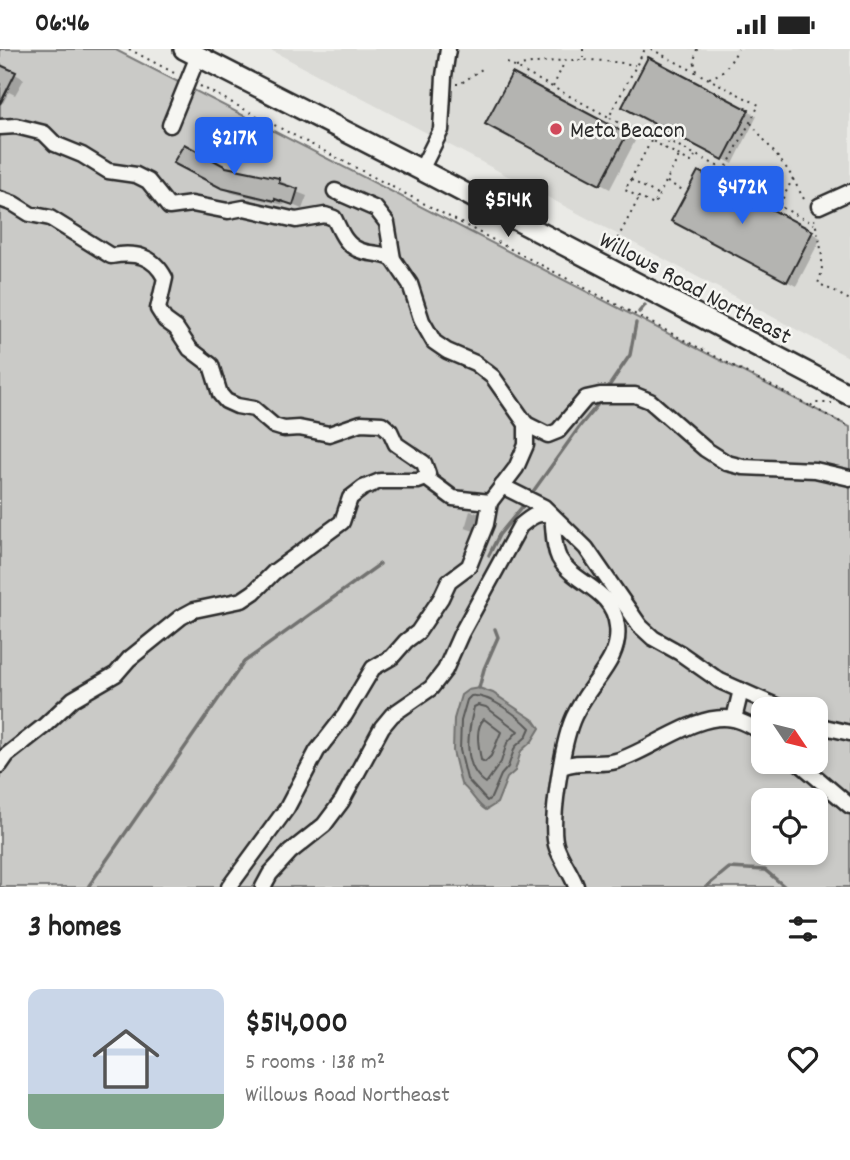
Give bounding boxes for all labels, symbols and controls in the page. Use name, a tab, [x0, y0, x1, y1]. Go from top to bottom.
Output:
text: 06:46	[35, 6, 90, 43]
place label: Meta Beacon	[570, 115, 685, 149]
pin: $217K	[185, 117, 283, 177]
marker: Meta Beacon	[548, 121, 564, 137]
text: $217K	[211, 123, 257, 156]
pin: $472K	[693, 167, 791, 226]
text: $472K	[717, 172, 767, 205]
pin: $514K	[459, 179, 557, 239]
text: $514K	[484, 185, 532, 218]
street label: Willows Road Northeast	[592, 224, 797, 355]
north arrow	[751, 697, 828, 773]
map controls	[751, 697, 828, 865]
button: locate	[751, 788, 828, 865]
text: 3 homes	[28, 908, 122, 951]
icon: filters	[784, 910, 822, 948]
text: $514,000	[245, 1004, 348, 1047]
icon: home	[84, 1017, 168, 1101]
icon: heart	[784, 1040, 822, 1078]
text: 5 rooms · 138 m²	[245, 1047, 385, 1080]
text: Willows Road Northeast	[245, 1080, 450, 1113]

